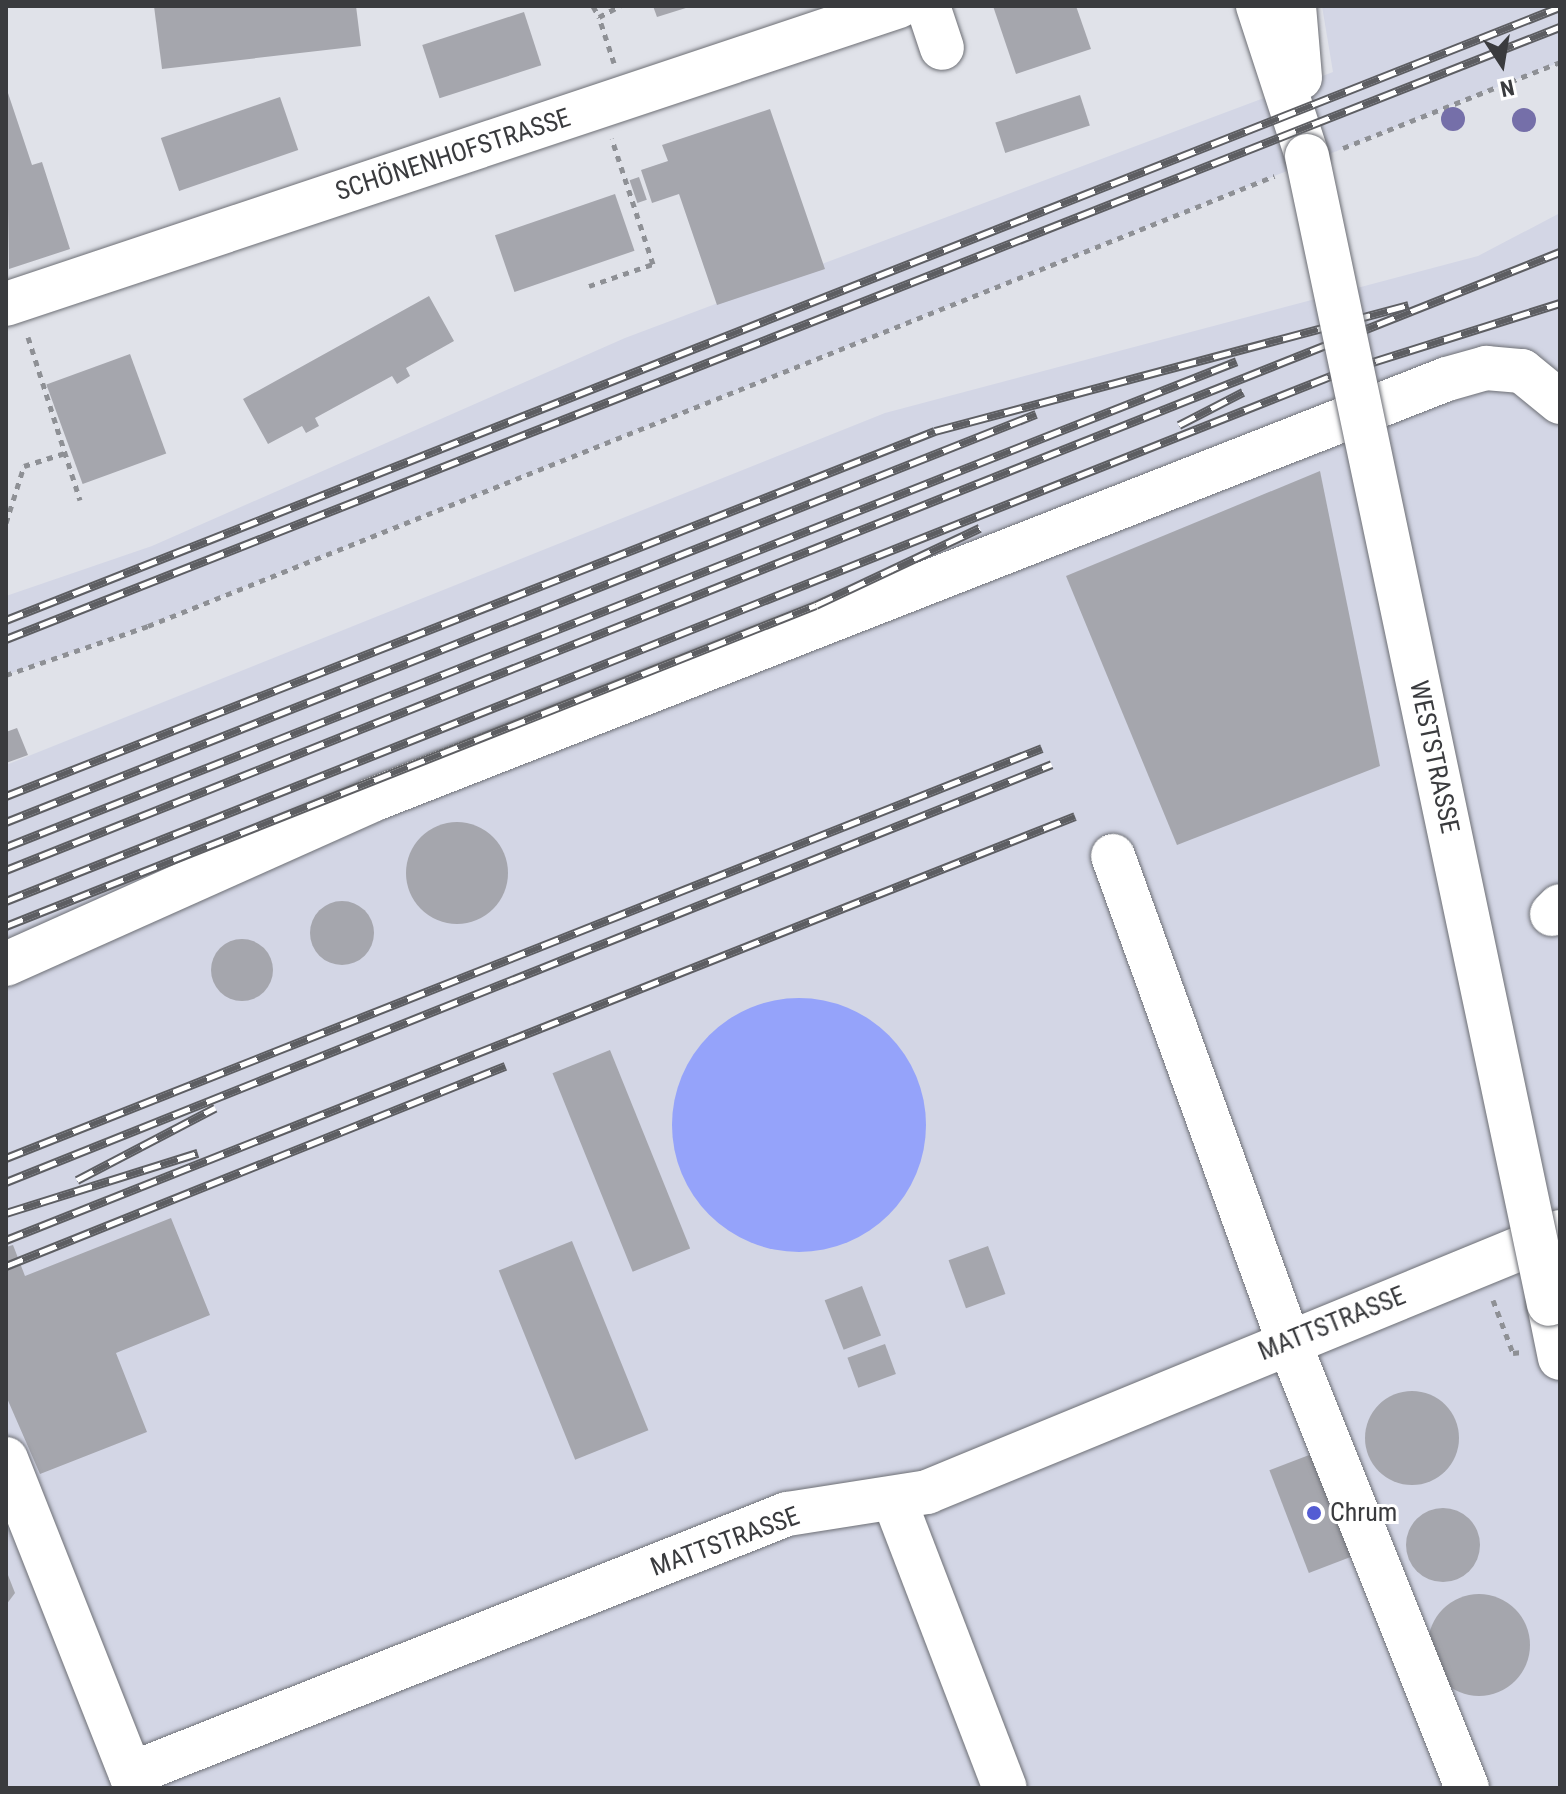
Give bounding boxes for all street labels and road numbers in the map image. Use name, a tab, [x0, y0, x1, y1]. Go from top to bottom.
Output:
street label: SCHÖNENHOFSTRASSE	[332, 102, 574, 208]
street label: WESTSTRASSE	[1403, 678, 1465, 836]
street label: MATTSTRASSE	[1254, 1280, 1410, 1368]
street label: MATTSTRASSE	[646, 1501, 804, 1583]

